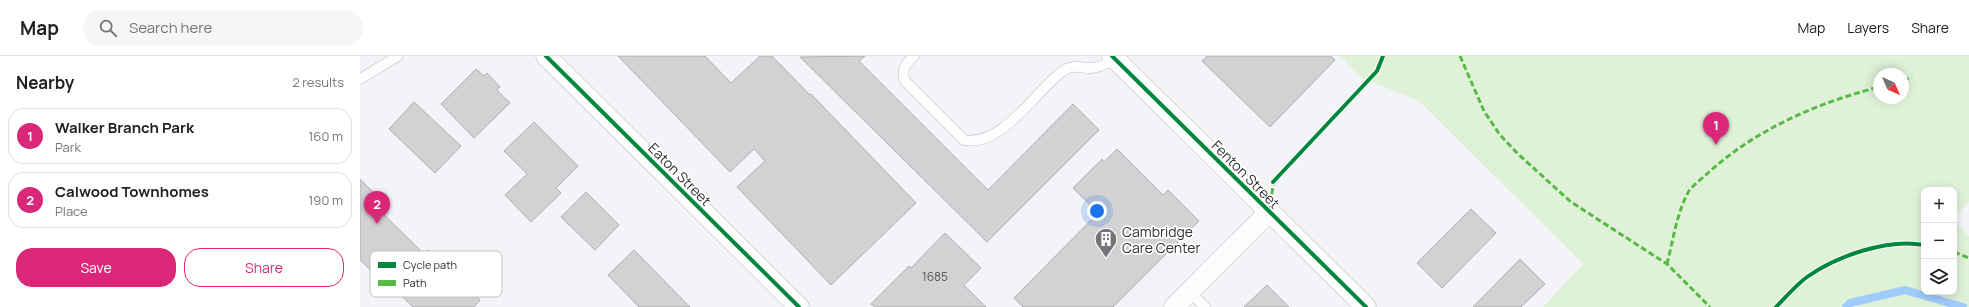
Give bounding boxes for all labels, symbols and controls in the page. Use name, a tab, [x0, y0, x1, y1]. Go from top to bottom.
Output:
search box	[83, 10, 363, 46]
text: Map	[20, 15, 59, 41]
icon: search	[97, 17, 119, 39]
text: Search here	[129, 17, 212, 38]
text: Map	[1797, 18, 1825, 37]
text: Layers	[1847, 18, 1889, 37]
text: Share	[1911, 18, 1949, 37]
north arrow	[1873, 68, 1909, 104]
text: Nearby	[16, 71, 74, 94]
text: 2 results	[292, 73, 344, 91]
pin: 1	[1703, 112, 1729, 145]
text: Walker Branch Park	[55, 117, 194, 138]
text: 1	[27, 127, 33, 145]
text: 160 m	[308, 127, 343, 145]
street label: Fenton Street	[1208, 136, 1284, 212]
text: Park	[55, 138, 81, 156]
street label: Eaton Street	[644, 138, 716, 210]
text: Calwood Townhomes	[55, 181, 209, 202]
map controls	[1921, 187, 1957, 295]
button: +	[1921, 187, 1957, 223]
text: 2	[26, 191, 34, 209]
text: 190 m	[308, 191, 343, 209]
pin: 2	[364, 191, 390, 224]
your location	[1087, 201, 1107, 221]
text: Place	[55, 202, 88, 220]
place label: Cambridge Care Center	[1122, 222, 1201, 257]
button: −	[1921, 223, 1957, 259]
building icon: Cambridge Care Center	[1093, 226, 1119, 259]
button: Save	[16, 248, 176, 287]
button: Share	[184, 248, 344, 287]
legend	[370, 251, 502, 297]
text: Cycle path	[403, 257, 457, 272]
button: layers	[1921, 259, 1957, 295]
house number: 1685	[922, 268, 948, 285]
text: Path	[403, 275, 426, 290]

